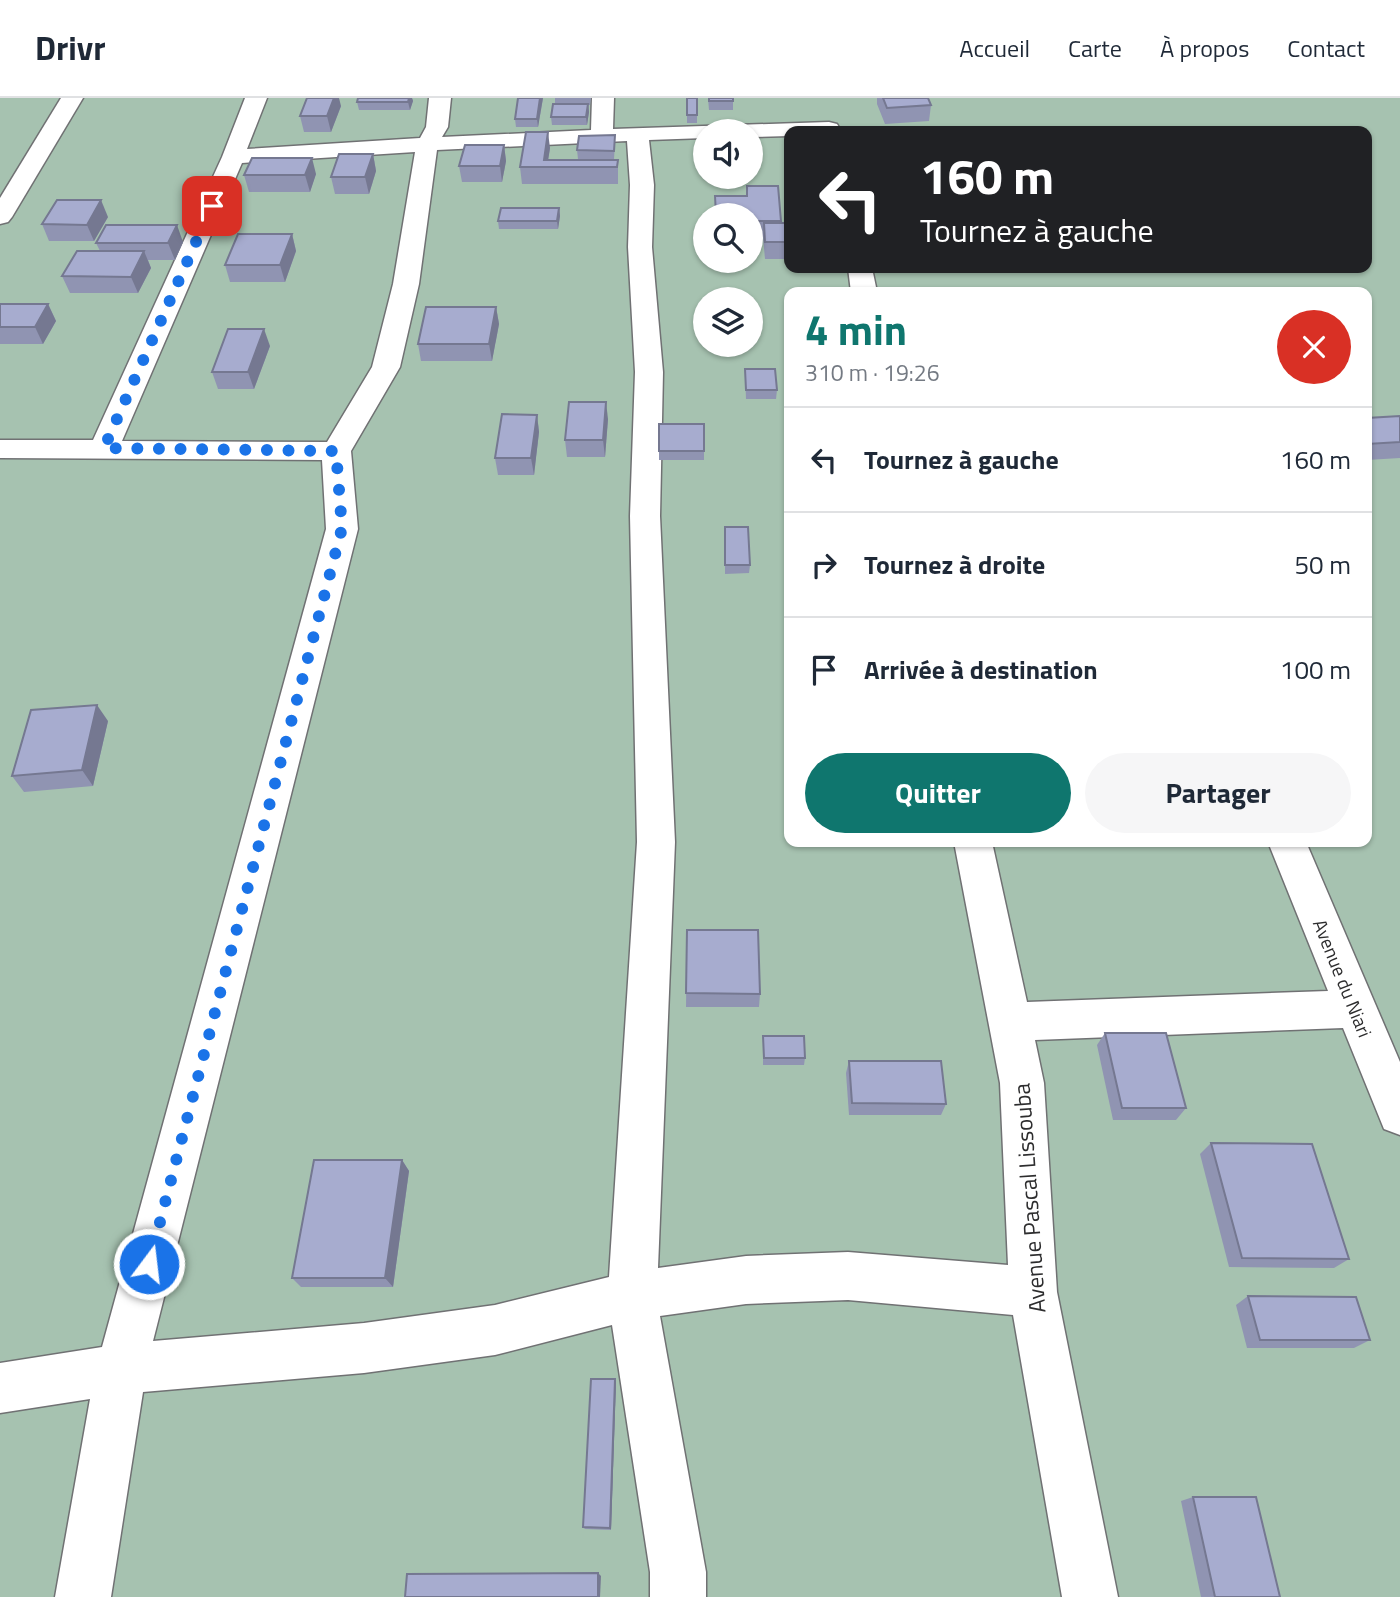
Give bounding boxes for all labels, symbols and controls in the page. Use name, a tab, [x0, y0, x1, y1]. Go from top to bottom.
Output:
text: Drivr	[35, 23, 106, 73]
text: Accueil	[959, 30, 1030, 66]
text: Carte	[1068, 30, 1122, 66]
text: À propos	[1160, 30, 1249, 66]
text: Contact	[1287, 30, 1365, 66]
map controls	[693, 119, 763, 357]
button: sound	[693, 119, 763, 189]
text: 160 m	[920, 138, 1054, 213]
icon: left	[805, 154, 896, 245]
pin	[182, 176, 242, 236]
icon: arrive	[193, 187, 231, 225]
button: search	[693, 203, 763, 273]
text: Tournez à gauche	[920, 206, 1154, 254]
button: layers	[693, 287, 763, 357]
text: 4 min	[805, 297, 907, 361]
button: close	[1277, 310, 1351, 384]
text: 310 m · 19:26	[805, 355, 940, 390]
text: Tournez à gauche	[864, 440, 1059, 479]
text: 160 m	[1280, 440, 1351, 479]
icon: left	[805, 441, 843, 479]
text: Tournez à droite	[864, 545, 1045, 584]
text: 50 m	[1294, 545, 1351, 584]
icon: right	[805, 546, 843, 584]
text: Arrivée à destination	[864, 650, 1098, 689]
text: 100 m	[1280, 650, 1351, 689]
icon: arrive	[805, 651, 843, 689]
button: Quitter	[805, 753, 1071, 833]
button: Partager	[1085, 753, 1351, 833]
street label: Avenue du Niari	[1306, 915, 1380, 1041]
street label: Avenue Pascal Lissouba	[1003, 1082, 1054, 1314]
position arrow	[112, 1227, 186, 1301]

